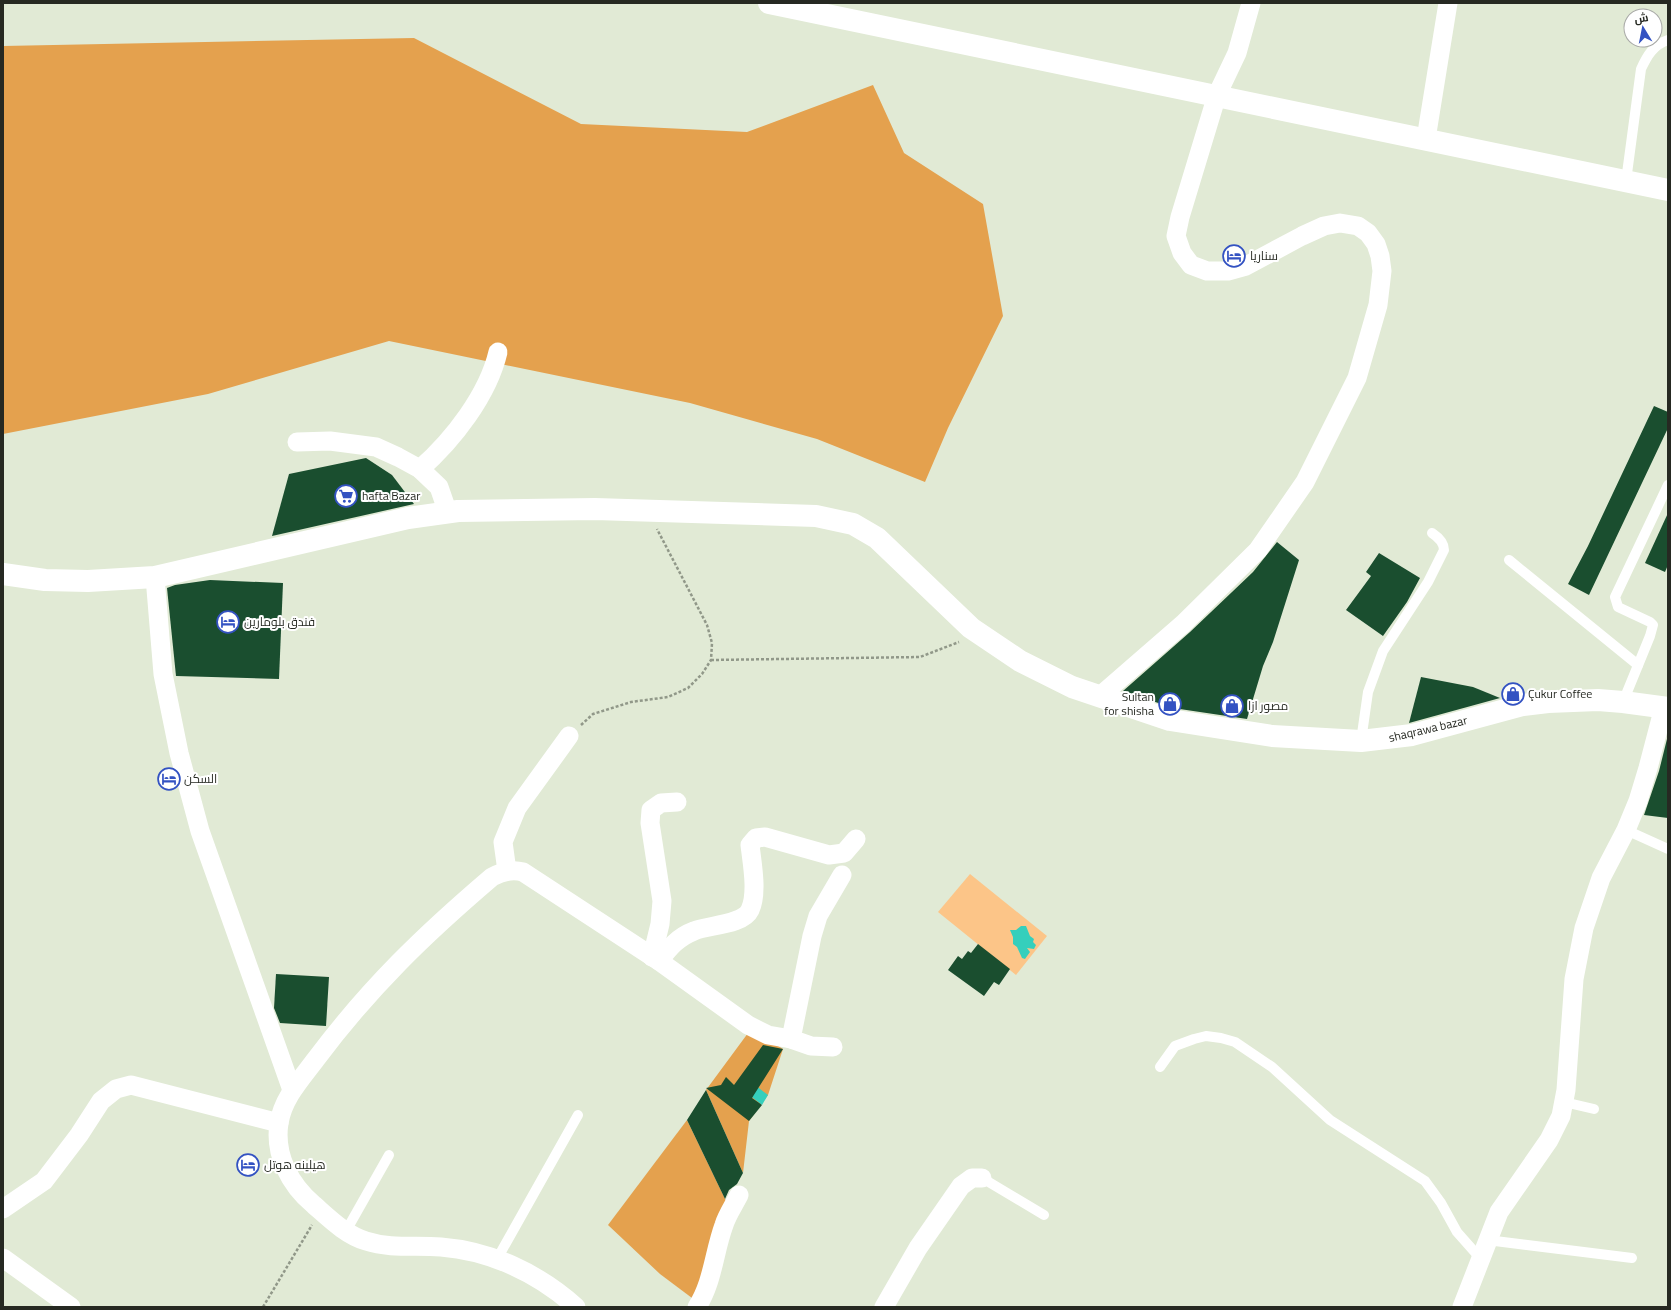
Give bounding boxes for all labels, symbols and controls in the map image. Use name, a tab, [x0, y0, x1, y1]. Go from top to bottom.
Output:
north arrow	[1623, 8, 1663, 48]
text: ش	[1633, 9, 1650, 27]
hotel icon: سناريا	[1221, 243, 1247, 269]
place label: سناريا	[1250, 246, 1278, 265]
supermarket icon: hafta Bazar	[333, 483, 359, 509]
place label: hafta Bazar	[362, 486, 420, 505]
hotel icon: فندق بلومارين	[215, 609, 241, 635]
place label: فندق بلومارين	[244, 612, 315, 631]
shop icon: Çukur Coffee	[1500, 681, 1526, 707]
place label: Çukur Coffee	[1528, 684, 1592, 703]
place label: Sultan for shisha	[1104, 687, 1154, 720]
shop icon: Sultan for shisha	[1157, 691, 1183, 717]
shop icon: مصور ازا	[1219, 693, 1245, 719]
place label: مصور ازا	[1248, 696, 1288, 715]
street label: shaqrawa bazar	[1387, 710, 1469, 747]
hotel icon: السكن	[156, 766, 182, 792]
place label: السكن	[184, 769, 217, 788]
hotel icon: هيلينه هوتل	[235, 1152, 261, 1178]
place label: هيلينه هوتل	[264, 1155, 325, 1174]

